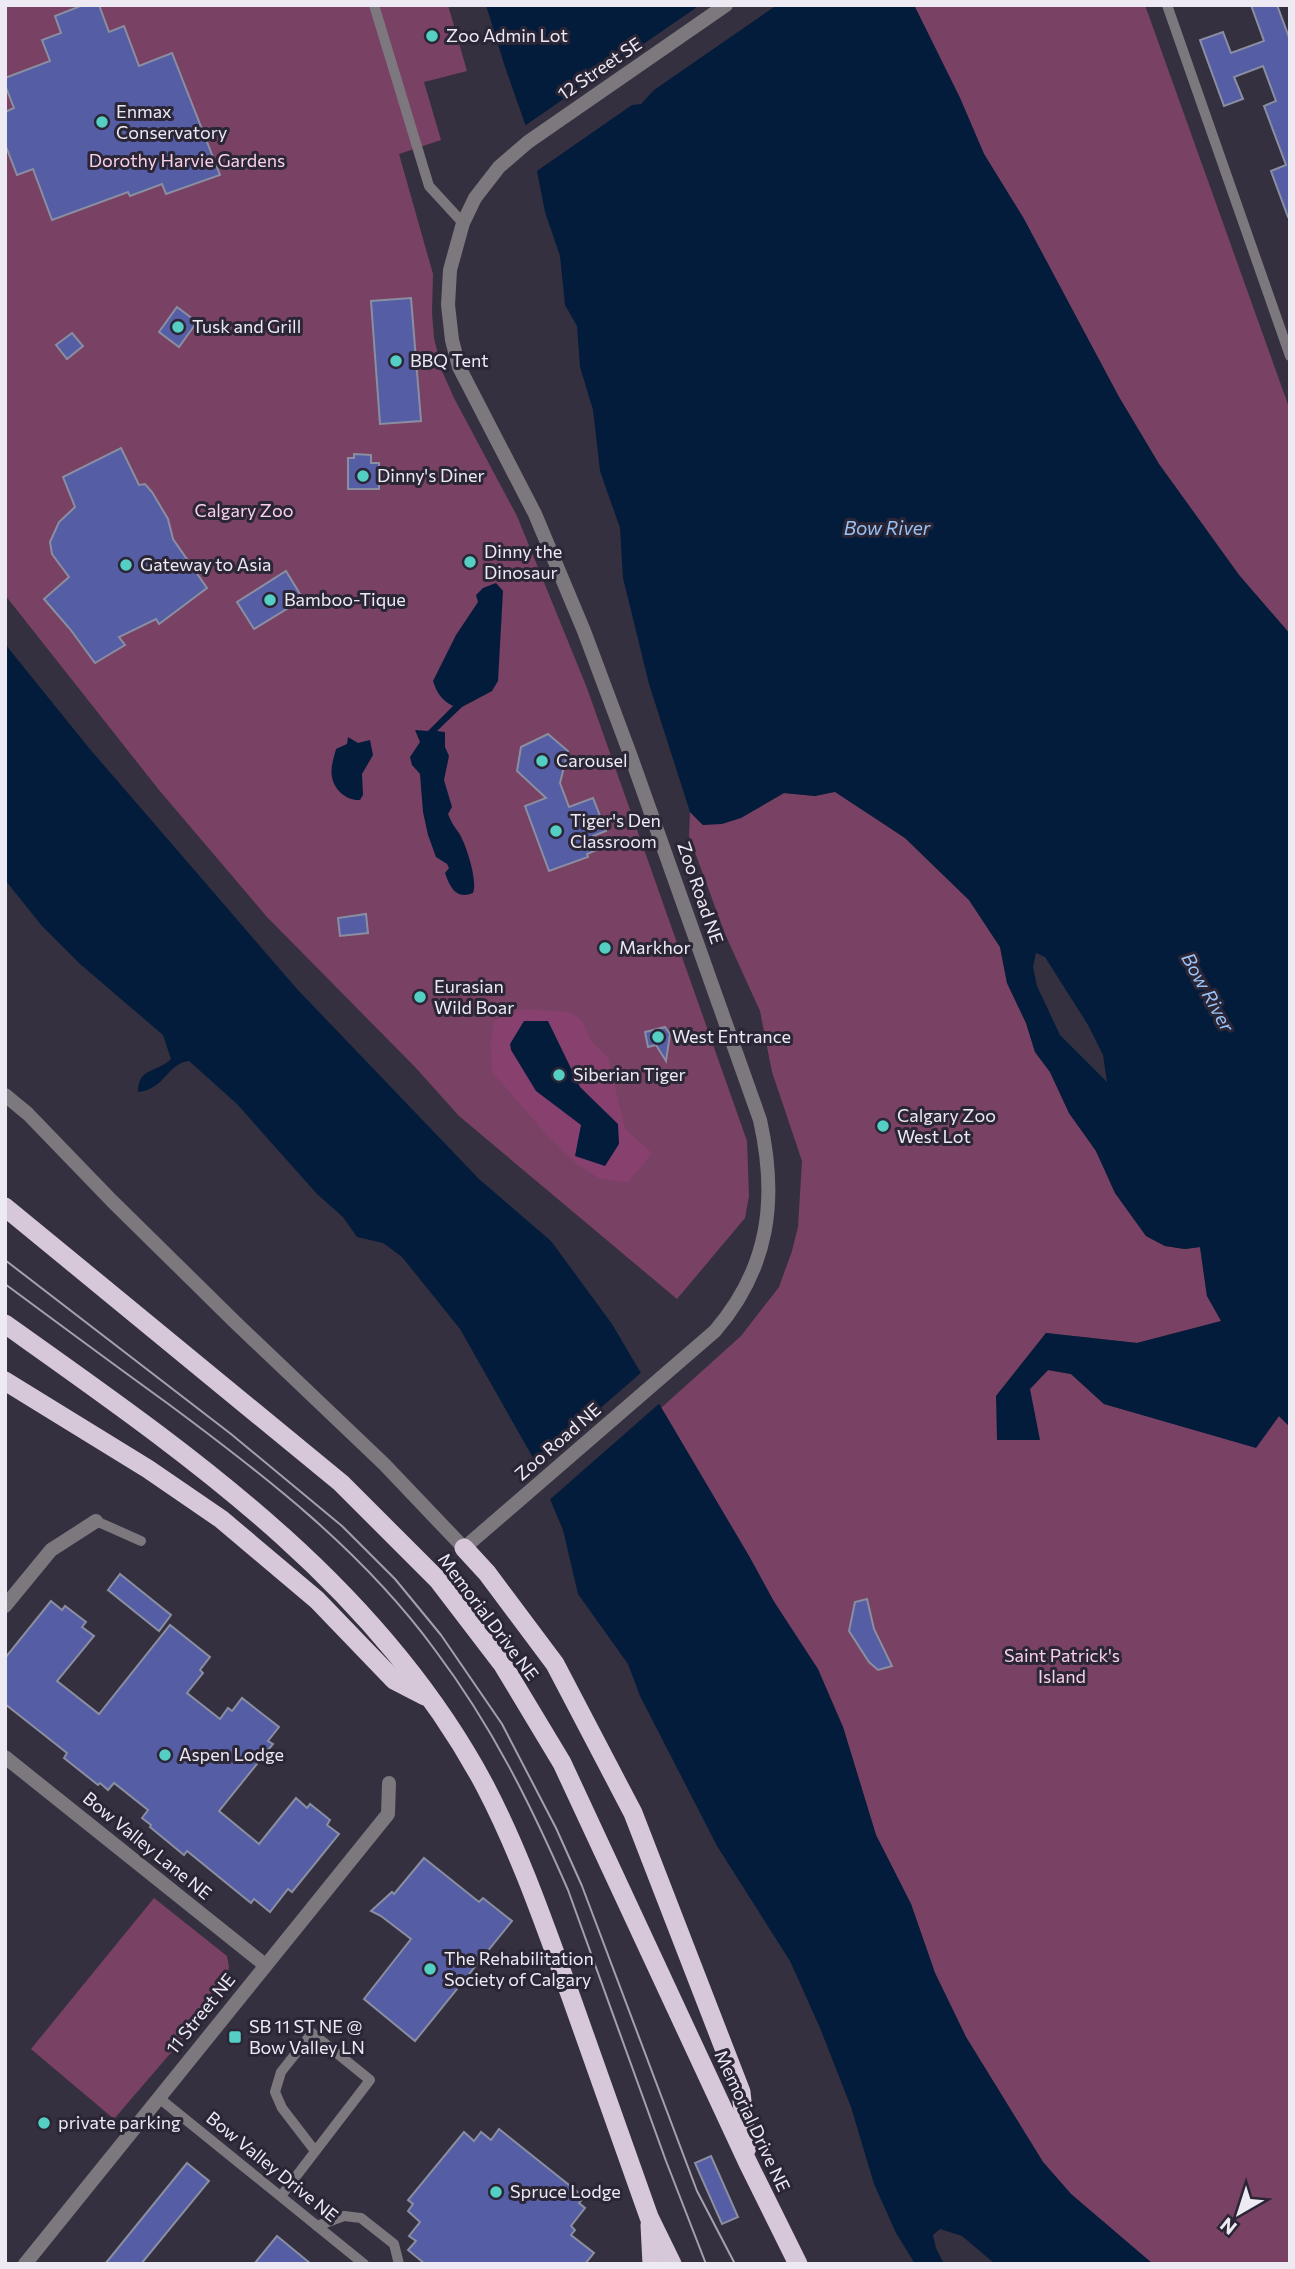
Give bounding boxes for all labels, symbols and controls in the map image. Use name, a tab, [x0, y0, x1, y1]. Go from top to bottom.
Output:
place label: Zoo Admin Lot	[446, 24, 568, 46]
marker: Zoo Admin Lot	[424, 28, 440, 44]
street label: 12 Street SE	[553, 32, 646, 104]
place label: Enmax Conservatory	[116, 100, 227, 143]
marker: Enmax Conservatory	[94, 114, 110, 130]
park label: Dorothy Harvie Gardens	[89, 149, 285, 171]
place label: Tusk and Grill	[192, 315, 301, 337]
marker: Tusk and Grill	[170, 319, 186, 335]
place label: BBQ Tent	[410, 349, 489, 371]
marker: BBQ Tent	[388, 353, 404, 369]
place label: Dinny's Diner	[377, 464, 485, 486]
marker: Dinny's Diner	[355, 468, 371, 484]
park label: Calgary Zoo	[195, 499, 293, 521]
water label: Bow River	[844, 516, 932, 539]
place label: Dinny the Dinosaur	[484, 540, 562, 583]
place label: Gateway to Asia	[140, 553, 271, 575]
marker: Dinny the Dinosaur	[462, 554, 478, 570]
marker: Gateway to Asia	[118, 557, 134, 573]
place label: Bamboo-Tique	[284, 588, 406, 610]
marker: Bamboo-Tique	[262, 592, 278, 608]
place label: Carousel	[556, 749, 628, 771]
marker: Carousel	[534, 753, 550, 769]
place label: Tiger's Den Classroom	[570, 809, 661, 852]
marker: Tiger's Den Classroom	[548, 823, 564, 839]
street label: Zoo Road NE	[673, 839, 729, 947]
place label: Markhor	[619, 936, 691, 958]
marker: Markhor	[597, 940, 613, 956]
water label: Bow River	[1177, 948, 1240, 1036]
place label: Eurasian Wild Boar	[434, 975, 514, 1018]
marker: Eurasian Wild Boar	[412, 989, 428, 1005]
place label: West Entrance	[672, 1025, 791, 1047]
marker: West Entrance	[650, 1029, 666, 1045]
place label: Siberian Tiger	[573, 1063, 686, 1085]
marker: Siberian Tiger	[551, 1067, 567, 1083]
place label: Calgary Zoo West Lot	[897, 1104, 996, 1147]
marker: Calgary Zoo West Lot	[875, 1118, 891, 1134]
street label: Zoo Road NE	[510, 1398, 605, 1485]
street label: Memorial Drive NE	[434, 1548, 544, 1684]
park label: Saint Patrick's Island	[1004, 1644, 1120, 1687]
place label: Aspen Lodge	[179, 1743, 284, 1765]
marker: Aspen Lodge	[157, 1747, 173, 1763]
street label: Bow Valley Lane NE	[79, 1787, 216, 1904]
place label: The Rehabilitation Society of Calgary	[444, 1947, 594, 1990]
marker: The Rehabilitation Society of Calgary	[422, 1961, 438, 1977]
street label: 11 Street NE	[161, 1969, 239, 2058]
place label: SB 11 ST NE @ Bow Valley LN	[249, 2015, 365, 2058]
marker: SB 11 ST NE @ Bow Valley LN	[227, 2029, 243, 2045]
street label: Memorial Drive NE	[710, 2046, 795, 2195]
street label: Bow Valley Drive NE	[202, 2106, 343, 2226]
place label: private parking	[58, 2111, 181, 2133]
marker: private parking	[36, 2115, 52, 2131]
north arrow	[1204, 2178, 1274, 2248]
place label: Spruce Lodge	[510, 2180, 621, 2202]
marker: Spruce Lodge	[488, 2184, 504, 2200]
text: N	[1215, 2213, 1241, 2240]

